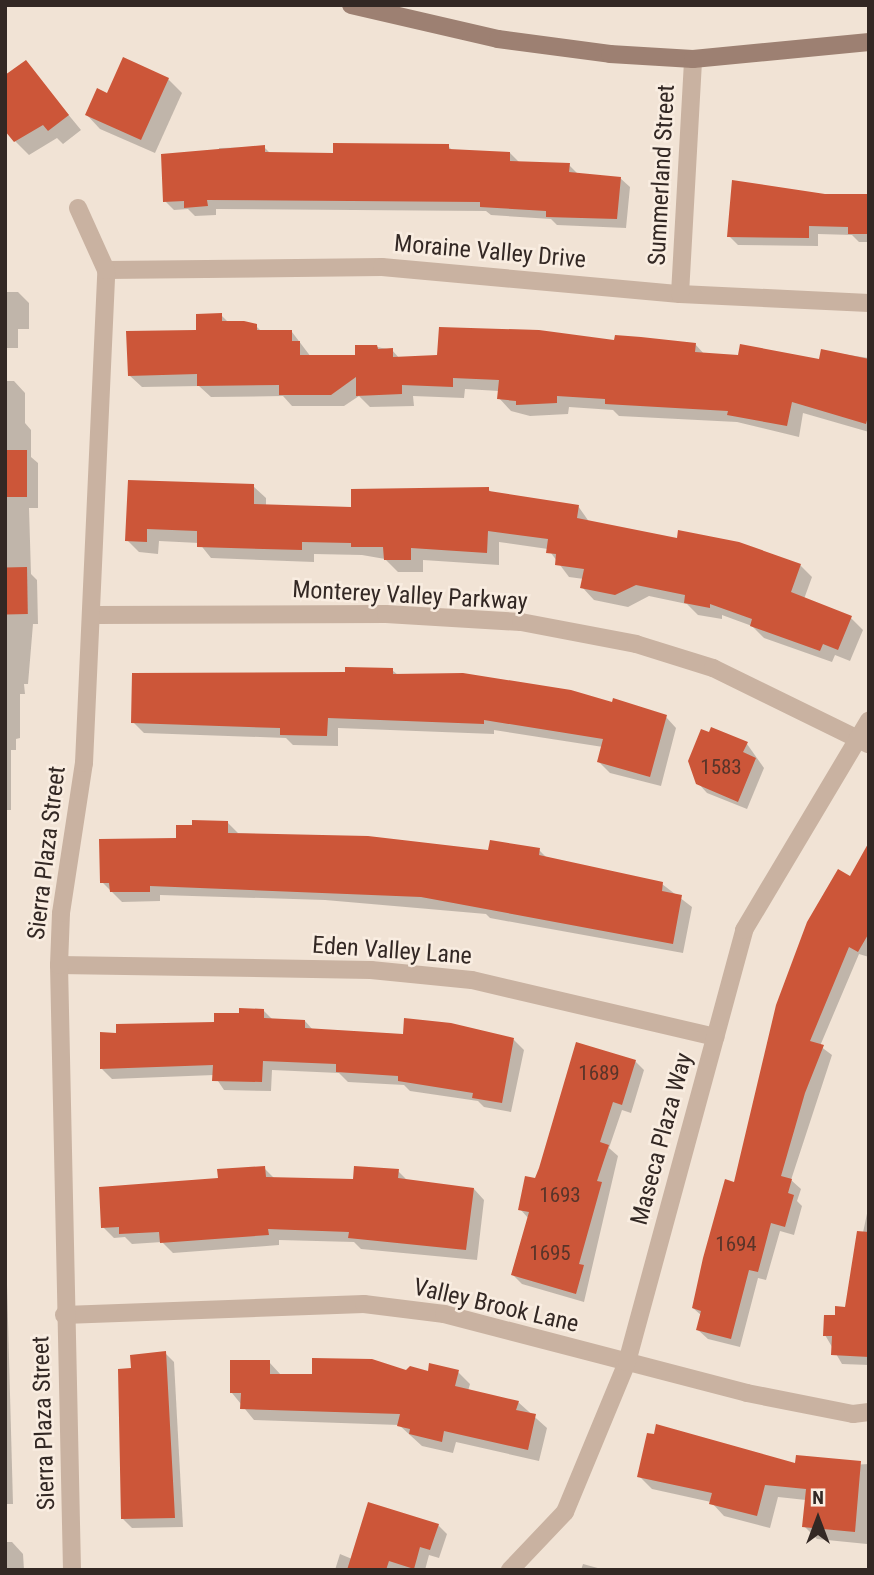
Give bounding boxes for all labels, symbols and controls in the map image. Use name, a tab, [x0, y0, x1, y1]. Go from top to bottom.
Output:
street label: Summerland Street	[643, 84, 681, 266]
street label: Moraine Valley Drive	[393, 229, 587, 275]
street label: Monterey Valley Parkway	[292, 575, 528, 617]
house number: 1583	[700, 754, 742, 780]
street label: Sierra Plaza Street	[22, 765, 72, 941]
street label: Eden Valley Lane	[311, 931, 473, 971]
street label: Maseca Plaza Way	[625, 1050, 699, 1228]
house number: 1689	[578, 1060, 620, 1086]
house number: 1693	[539, 1182, 581, 1208]
house number: 1694	[715, 1231, 757, 1257]
house number: 1695	[529, 1240, 571, 1266]
street label: Valley Brook Lane	[411, 1273, 581, 1339]
street label: Sierra Plaza Street	[27, 1335, 61, 1511]
north arrow	[783, 1484, 853, 1554]
text: N	[812, 1486, 824, 1509]

